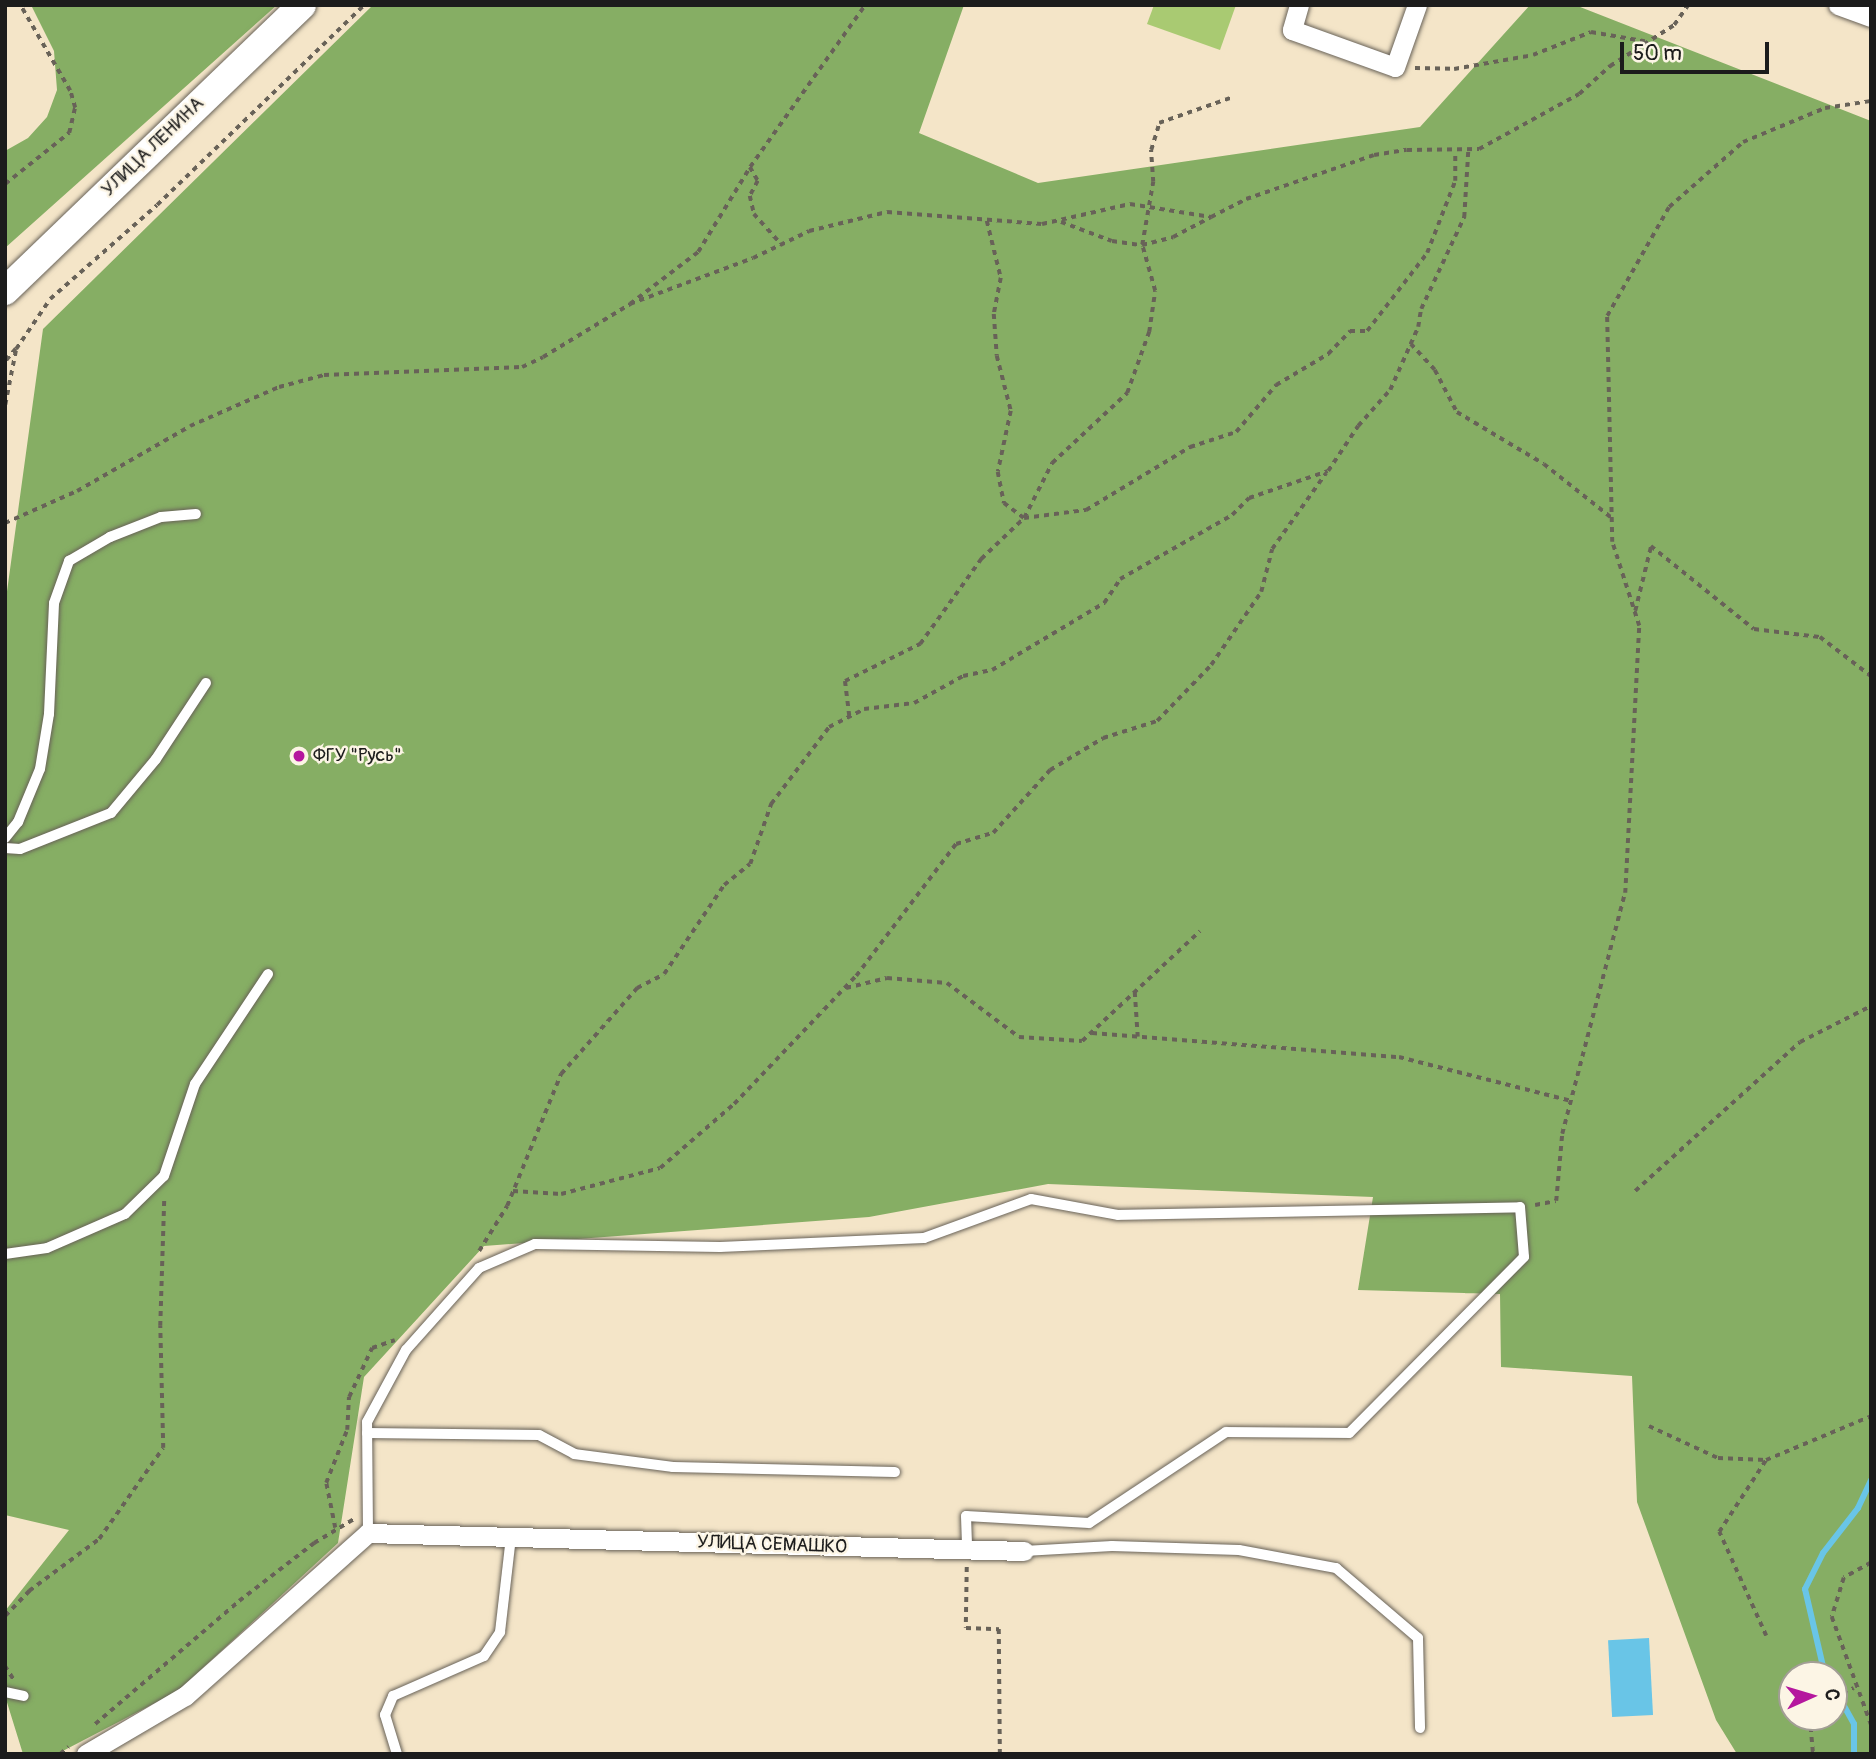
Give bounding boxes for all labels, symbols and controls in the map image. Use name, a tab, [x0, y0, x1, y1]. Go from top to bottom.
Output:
scale bar	[1624, 28, 1773, 72]
text: 50 m	[1633, 40, 1682, 67]
street label: УЛИЦА ЛЕНИНА	[97, 93, 209, 201]
place label: ФГУ "Русь"	[313, 745, 402, 767]
marker: ФГУ "Русь"	[291, 748, 307, 764]
street label: УЛИЦА СЕМАШКО	[697, 1531, 847, 1559]
north arrow	[1778, 1661, 1848, 1731]
text: С	[1820, 1688, 1844, 1701]

